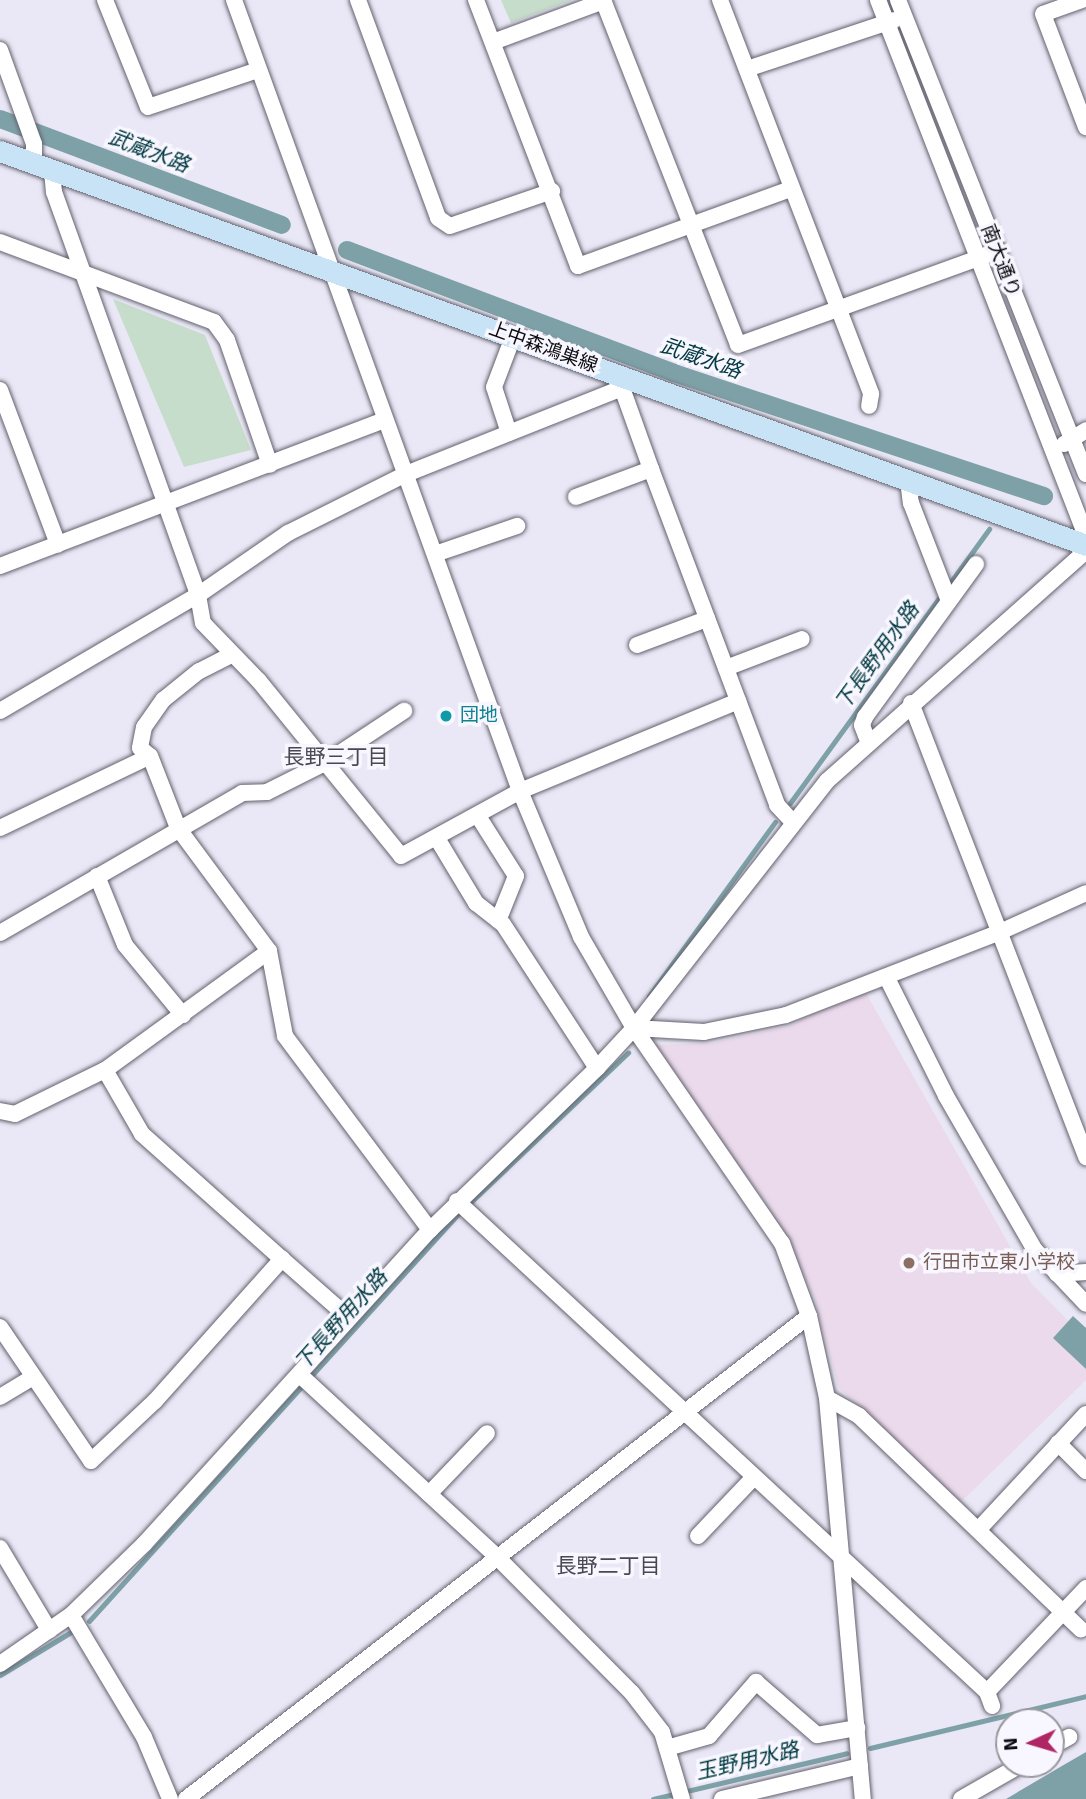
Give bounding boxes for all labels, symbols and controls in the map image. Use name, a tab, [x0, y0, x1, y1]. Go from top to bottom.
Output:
water label: 武蔵水路	[105, 124, 193, 178]
street label: 南大通り	[976, 221, 1024, 301]
street label: 上中森鴻巣線	[486, 318, 600, 378]
water label: 武蔵水路	[657, 332, 745, 384]
water label: 下長野用水路	[830, 598, 924, 714]
place label: 団地	[460, 705, 498, 727]
marker: 団地	[438, 708, 454, 724]
district label: 長野三丁目	[284, 744, 388, 770]
place label: 行田市立東小学校	[923, 1252, 1075, 1274]
marker: 行田市立東小学校	[901, 1255, 917, 1271]
water label: 下長野用水路	[289, 1265, 393, 1375]
district label: 長野二丁目	[556, 1553, 660, 1579]
north arrow	[995, 1708, 1065, 1778]
water label: 玉野用水路	[693, 1737, 801, 1785]
text: N	[999, 1737, 1023, 1752]

